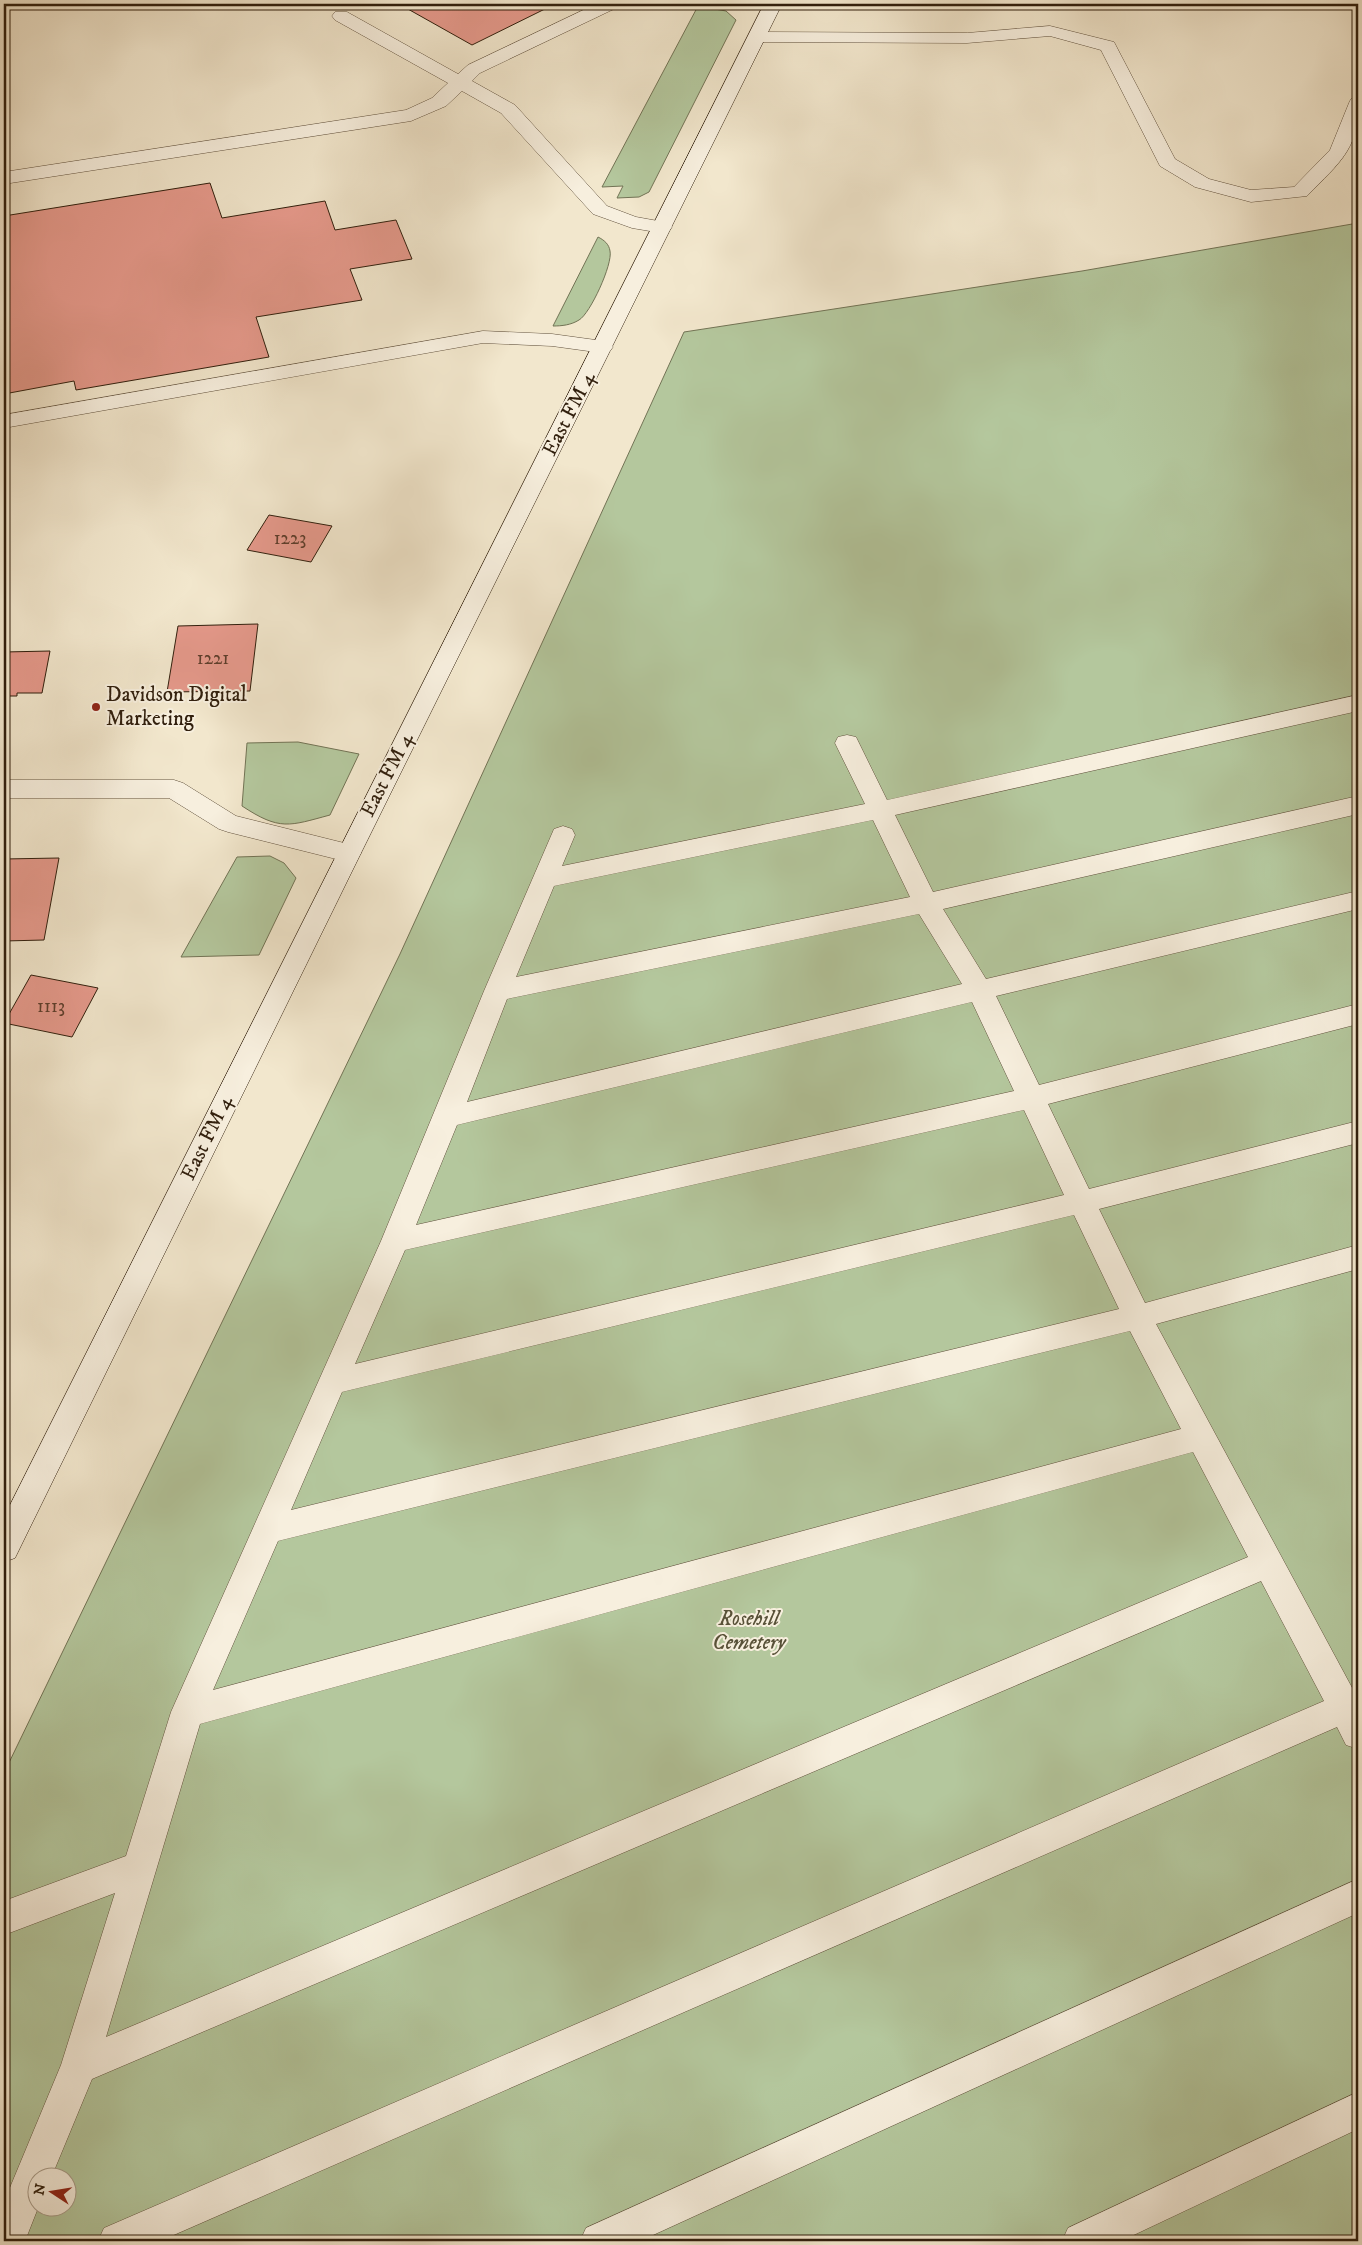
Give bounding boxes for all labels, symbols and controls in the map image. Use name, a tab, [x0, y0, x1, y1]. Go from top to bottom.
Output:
street label: East FM 4	[537, 367, 602, 460]
house number: 1223	[274, 527, 306, 550]
house number: 1221	[197, 647, 229, 670]
place label: Davidson Digital Marketing	[106, 682, 248, 732]
marker: Davidson Digital Marketing	[90, 701, 102, 713]
street label: East FM 4	[355, 728, 420, 821]
house number: 1113	[37, 995, 65, 1018]
street label: East FM 4	[175, 1091, 239, 1184]
park label: Rosehill Cemetery	[712, 1606, 787, 1656]
north arrow	[28, 2168, 78, 2218]
text: N	[30, 2182, 50, 2197]

